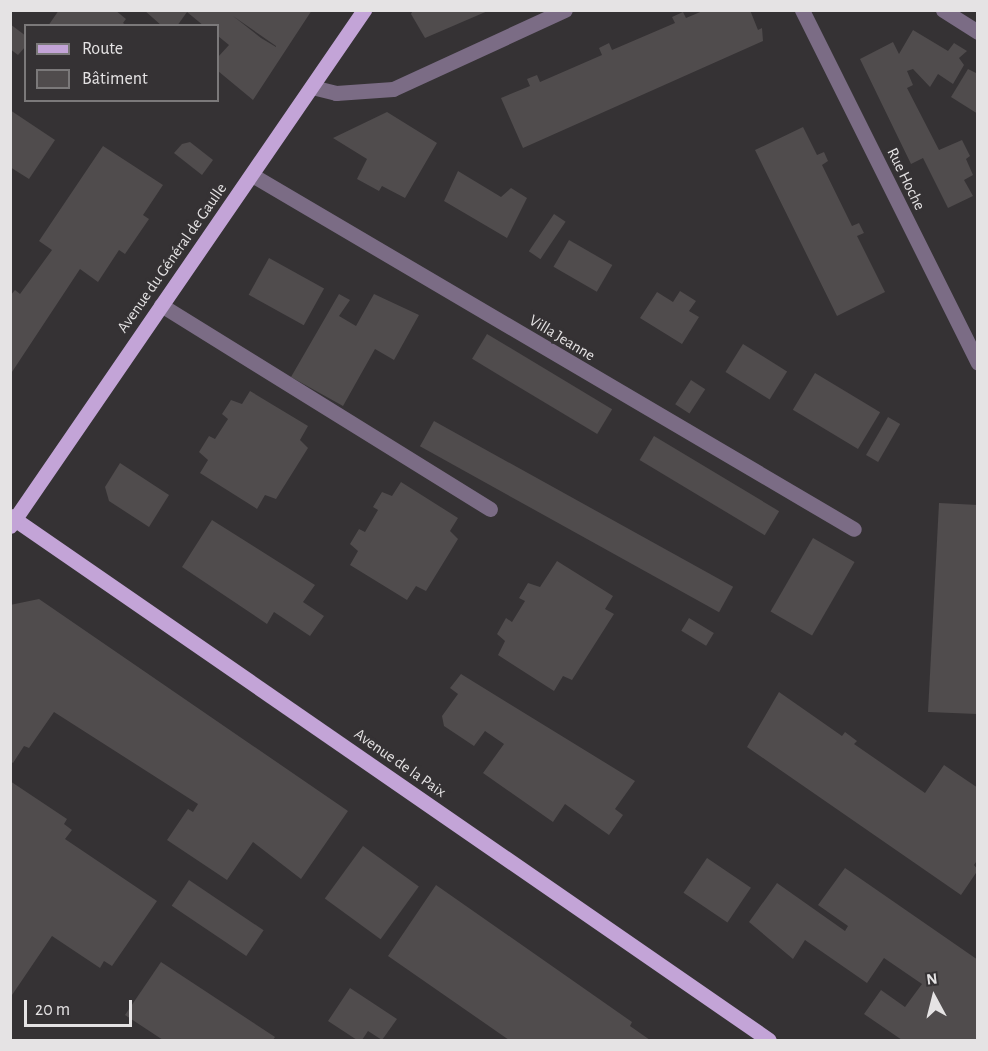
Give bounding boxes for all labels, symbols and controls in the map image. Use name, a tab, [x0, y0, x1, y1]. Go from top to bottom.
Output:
legend	[24, 24, 219, 102]
text: Route	[82, 40, 123, 58]
text: Bâtiment	[82, 70, 148, 88]
street label: Rue Hoche	[883, 145, 929, 213]
street label: Avenue du Général de Gaulle	[113, 179, 231, 337]
street label: Villa Jeanne	[525, 311, 599, 365]
street label: Avenue de la Paix	[350, 724, 450, 802]
north arrow	[904, 967, 964, 1027]
text: N	[925, 971, 938, 988]
scale bar	[27, 988, 135, 1026]
text: 20 m	[35, 1001, 70, 1019]

